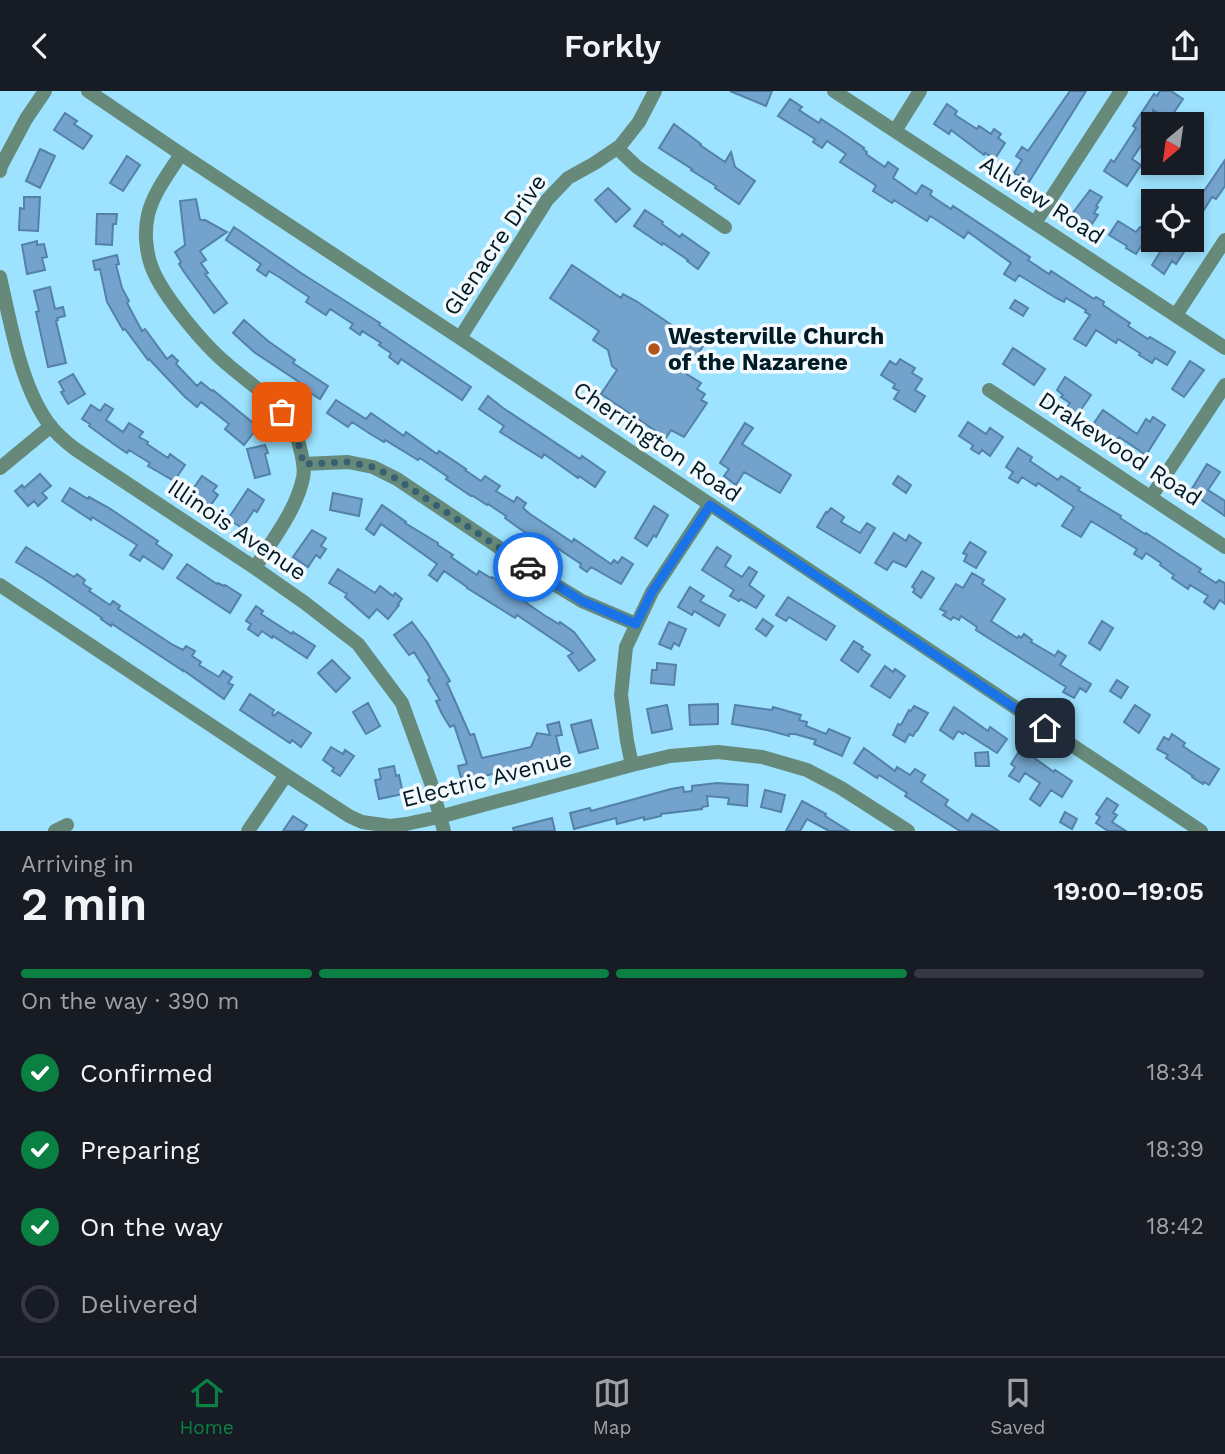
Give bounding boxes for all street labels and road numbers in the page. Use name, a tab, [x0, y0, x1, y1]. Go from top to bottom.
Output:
street label: Allview Road	[975, 150, 1109, 250]
street label: Glenacre Drive	[438, 169, 552, 321]
street label: Cherrington Road	[568, 376, 746, 508]
street label: Drakewood Road	[1033, 386, 1207, 512]
street label: Illinois Avenue	[163, 474, 311, 586]
street label: Electric Avenue	[399, 745, 575, 813]

